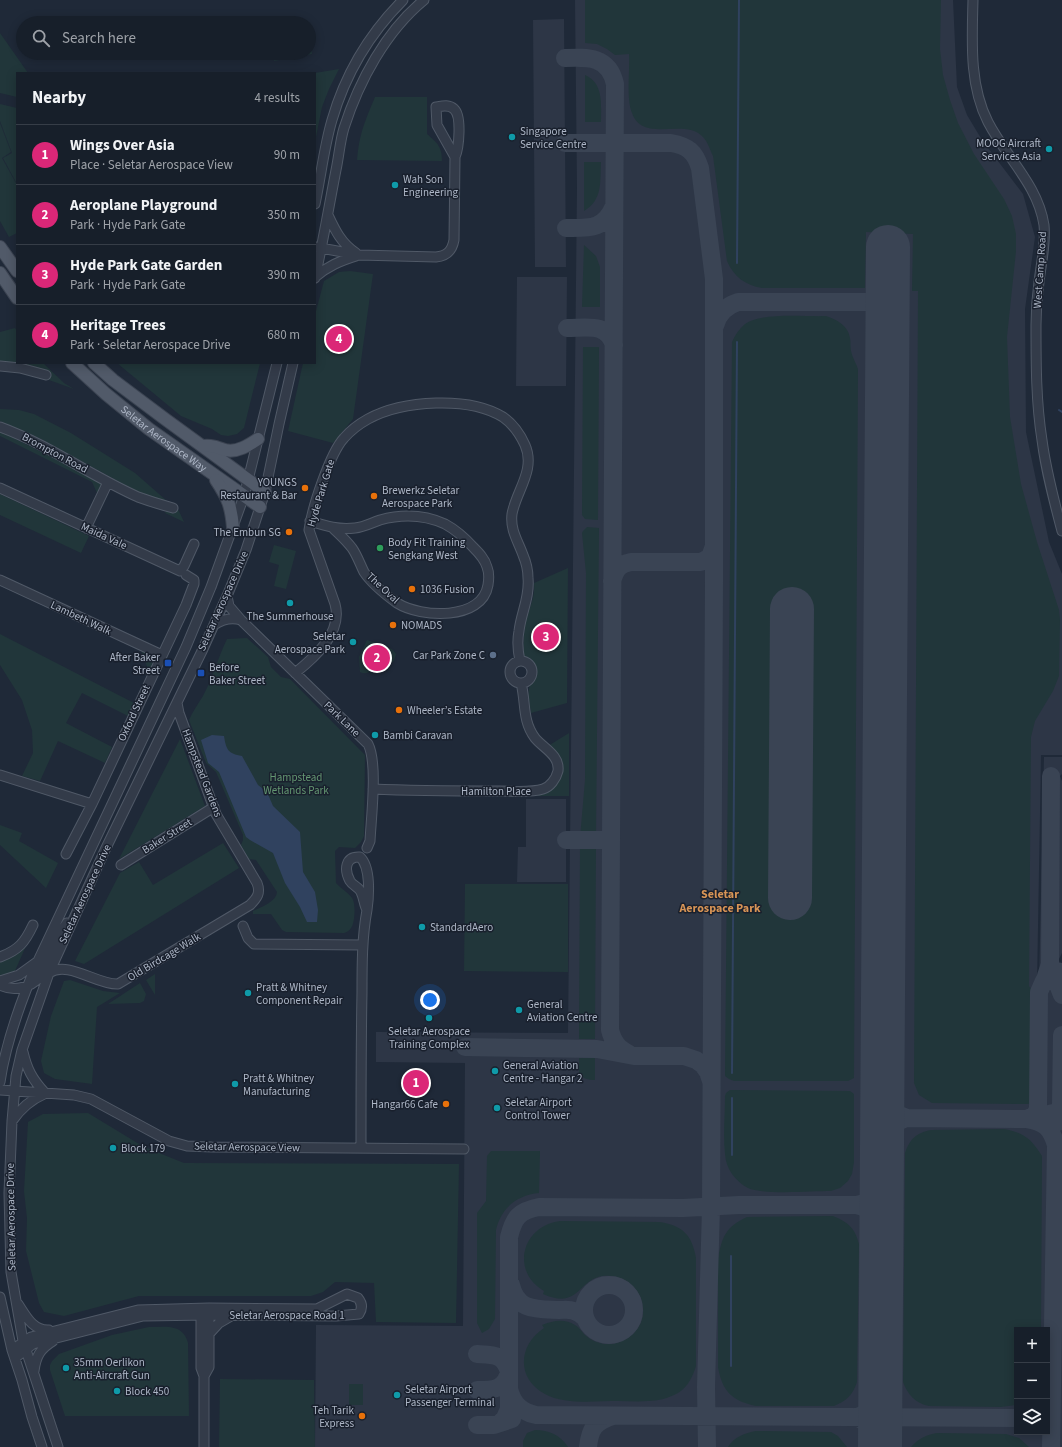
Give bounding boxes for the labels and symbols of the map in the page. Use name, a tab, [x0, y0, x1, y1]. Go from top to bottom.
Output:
place label: Singapore Service Centre	[520, 124, 587, 152]
marker: Singapore Service Centre	[507, 132, 517, 142]
place label: MOOG Aircraft Services Asia	[976, 136, 1041, 164]
marker: MOOG Aircraft Services Asia	[1044, 144, 1054, 154]
place label: Wah Son Engineering	[403, 172, 459, 200]
marker: Wah Son Engineering	[390, 180, 400, 190]
street label: West Camp Road	[1030, 231, 1050, 309]
pin: 4	[326, 324, 352, 354]
street label: Seletar Aerospace Way	[118, 402, 210, 475]
street label: Brompton Road	[19, 429, 91, 477]
street label: Hyde Park Gate	[304, 457, 339, 529]
place label: YOUNGS Restaurant & Bar	[220, 475, 297, 503]
marker: YOUNGS Restaurant & Bar	[300, 483, 310, 493]
place label: Brewerkz Seletar Aerospace Park	[382, 483, 460, 511]
marker: Brewerkz Seletar Aerospace Park	[369, 491, 379, 501]
street label: Maida Vale	[78, 519, 130, 553]
place label: The Embun SG	[214, 525, 281, 540]
marker: The Embun SG	[284, 527, 294, 537]
place label: Body Fit Training Sengkang West	[388, 535, 466, 563]
marker: Body Fit Training Sengkang West	[375, 543, 385, 553]
street label: Seletar Aerospace Drive	[194, 548, 252, 653]
street label: The Oval	[363, 569, 403, 607]
place label: 1036 Fusion	[420, 582, 475, 597]
marker: 1036 Fusion	[407, 584, 417, 594]
street label: Lambeth Walk	[48, 597, 114, 639]
marker: The Summerhouse	[285, 598, 295, 608]
place label: The Summerhouse	[247, 609, 334, 624]
place label: NOMADS	[401, 618, 442, 633]
marker: NOMADS	[388, 620, 398, 630]
pin: 3	[533, 622, 559, 652]
place label: Seletar Aerospace Park	[275, 629, 346, 657]
marker: Seletar Aerospace Park	[348, 637, 358, 647]
pin: 2	[364, 643, 390, 673]
place label: Car Park Zone C	[413, 648, 485, 663]
place label: After Baker Street	[110, 650, 160, 678]
marker: Car Park Zone C	[488, 650, 498, 660]
marker: After Baker Street	[163, 658, 173, 668]
place label: Before Baker Street	[209, 660, 266, 688]
marker: Before Baker Street	[196, 668, 206, 678]
street label: Oxford Street	[114, 682, 154, 744]
street label: Park Lane	[321, 698, 364, 740]
place label: Wheeler’s Estate	[407, 703, 483, 718]
marker: Wheeler’s Estate	[394, 705, 404, 715]
street label: Hampstead Gardens	[178, 727, 226, 820]
place label: Bambi Caravan	[383, 728, 453, 743]
marker: Bambi Caravan	[370, 730, 380, 740]
park label: Hampstead Wetlands Park	[263, 770, 329, 798]
street label: Hamilton Place	[461, 784, 531, 799]
street label: Baker Street	[139, 815, 195, 857]
street label: Seletar Aerospace Drive	[55, 841, 115, 946]
district label: Seletar Aerospace Park	[678, 886, 761, 917]
place label: StandardAero	[430, 920, 493, 935]
marker: StandardAero	[417, 922, 427, 932]
street label: Old Birdcage Walk	[124, 929, 204, 985]
place label: Pratt & Whitney Component Repair	[256, 980, 343, 1008]
marker: Pratt & Whitney Component Repair	[243, 988, 253, 998]
your location	[420, 990, 440, 1010]
place label: General Aviation Centre	[527, 997, 598, 1025]
marker: General Aviation Centre	[514, 1005, 524, 1015]
marker: Seletar Aerospace Training Complex	[424, 1013, 434, 1023]
place label: Seletar Aerospace Training Complex	[388, 1024, 471, 1052]
place label: General Aviation Centre - Hangar 2	[503, 1058, 583, 1086]
marker: General Aviation Centre - Hangar 2	[490, 1066, 500, 1076]
pin: 1	[403, 1068, 429, 1098]
place label: Pratt & Whitney Manufacturing	[243, 1071, 314, 1099]
marker: Pratt & Whitney Manufacturing	[230, 1079, 240, 1089]
place label: Seletar Airport Control Tower	[505, 1095, 572, 1123]
place label: Hangar66 Cafe	[371, 1097, 439, 1112]
marker: Hangar66 Cafe	[441, 1099, 451, 1109]
marker: Seletar Airport Control Tower	[492, 1103, 502, 1113]
street label: Seletar Aerospace View	[194, 1139, 300, 1155]
place label: Block 179	[121, 1141, 165, 1156]
marker: Block 179	[108, 1143, 118, 1153]
street label: Seletar Aerospace Drive	[3, 1162, 19, 1271]
street label: Seletar Aerospace Road 1	[229, 1308, 345, 1323]
place label: 35mm Oerlikon Anti-Aircraft Gun	[74, 1355, 150, 1383]
marker: 35mm Oerlikon Anti-Aircraft Gun	[61, 1363, 71, 1373]
place label: Seletar Airport Passenger Terminal	[405, 1382, 495, 1410]
place label: Block 450	[125, 1384, 169, 1399]
marker: Block 450	[112, 1386, 122, 1396]
marker: Seletar Airport Passenger Terminal	[392, 1390, 402, 1400]
place label: Teh Tarik Express	[313, 1403, 355, 1431]
marker: Teh Tarik Express	[357, 1411, 367, 1421]

